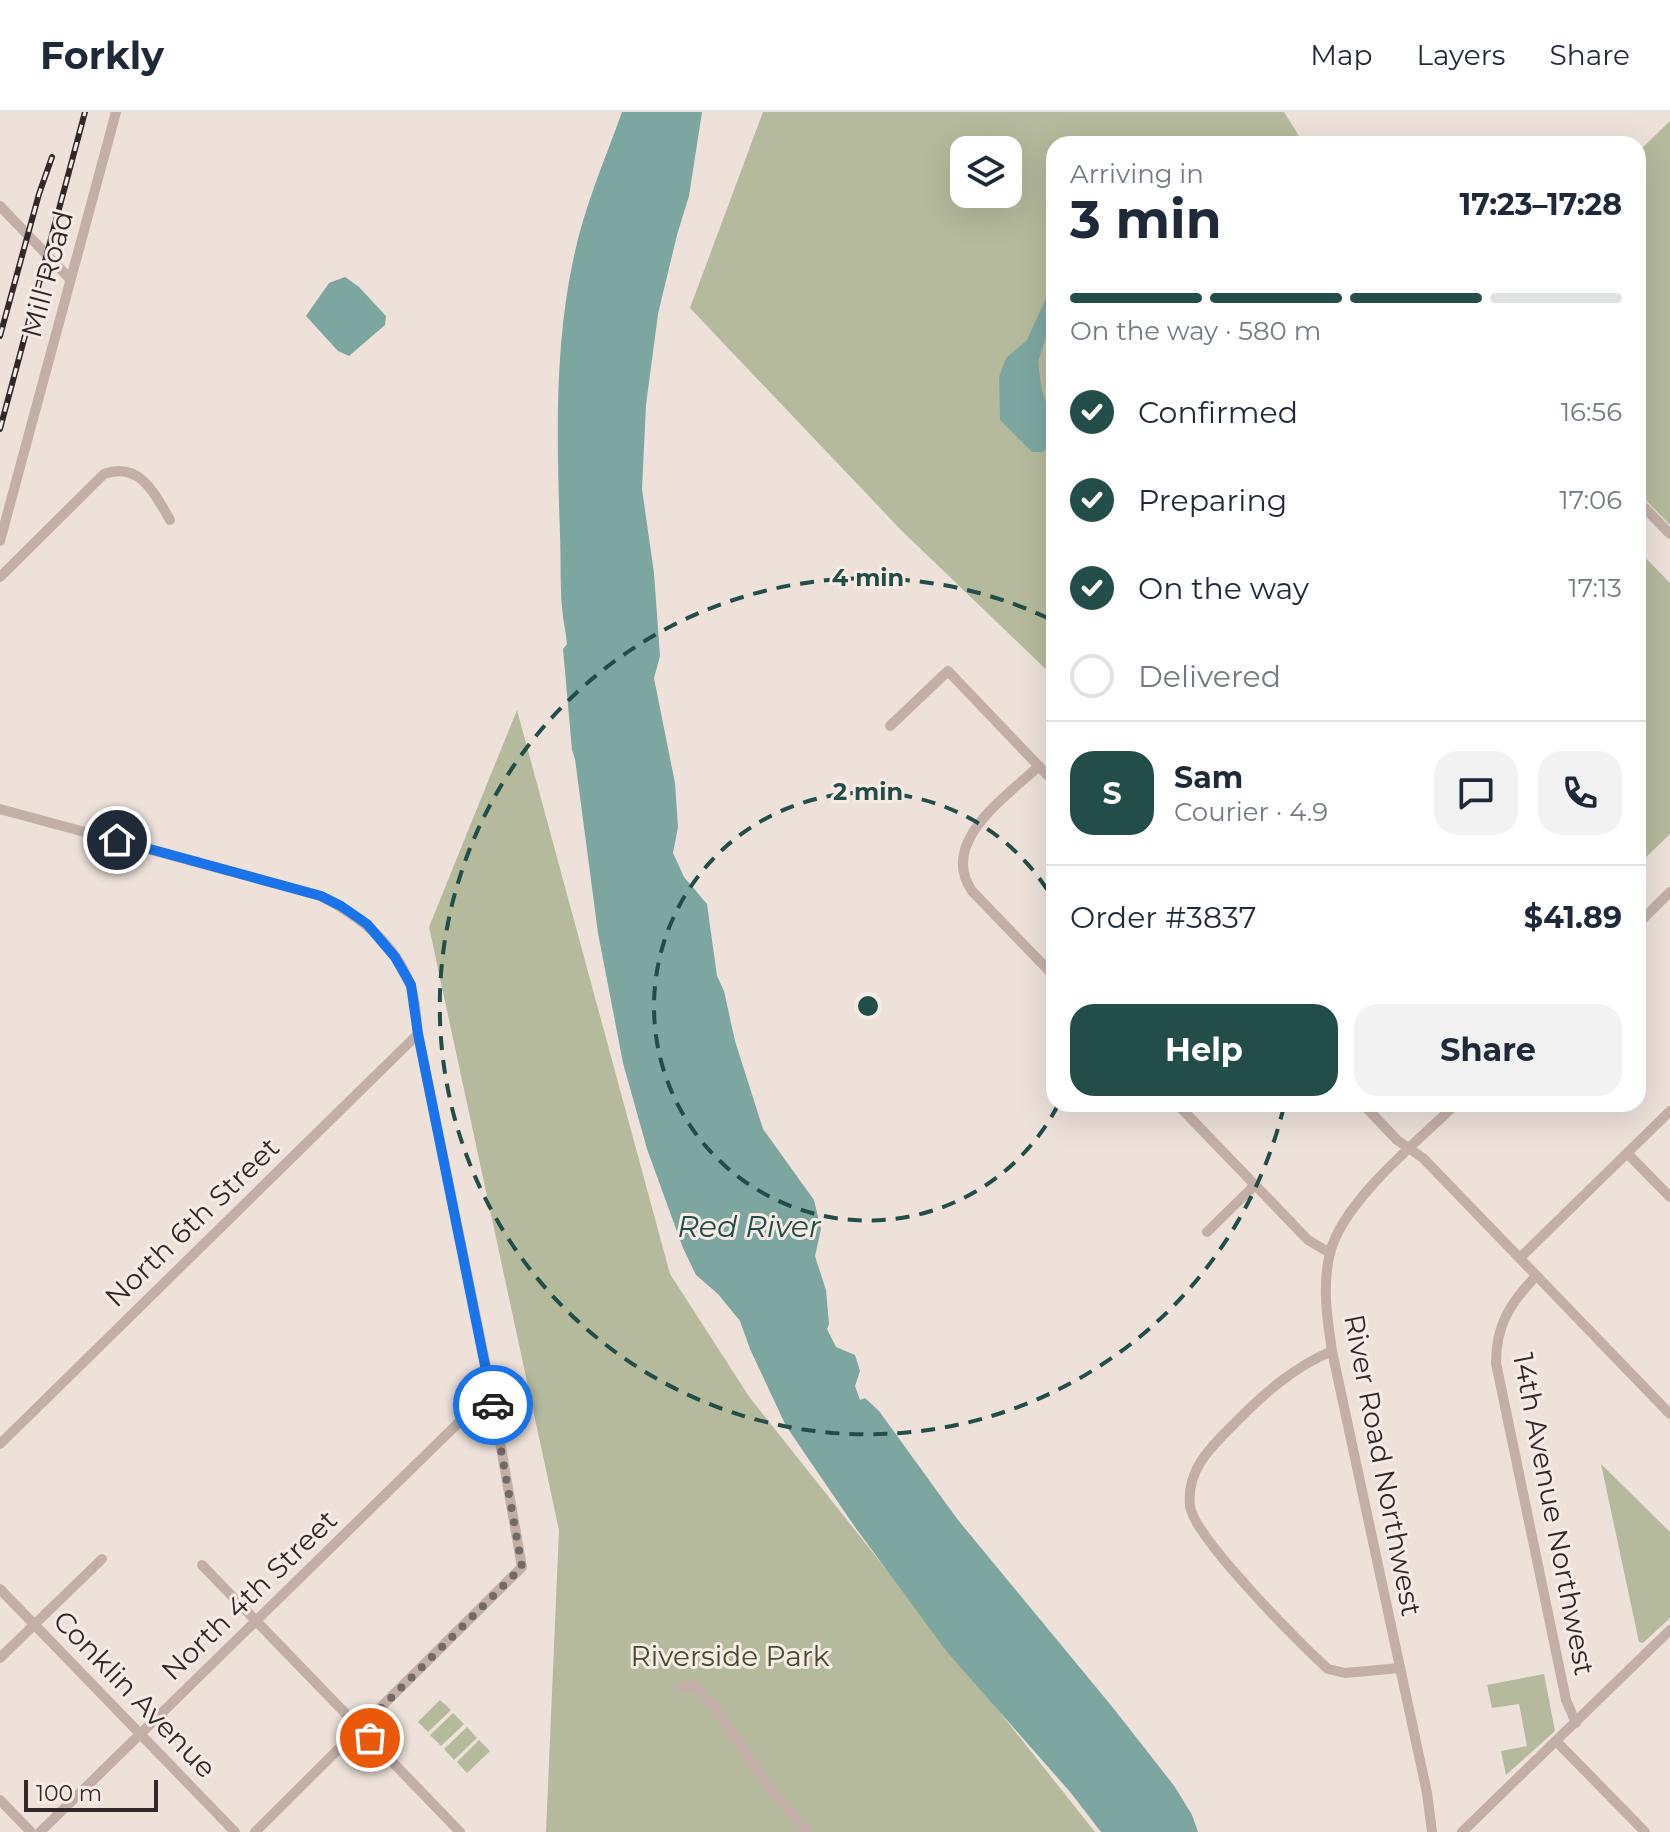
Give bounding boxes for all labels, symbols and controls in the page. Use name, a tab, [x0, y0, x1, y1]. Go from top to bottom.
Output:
text: Forkly	[40, 32, 164, 79]
text: Map	[1310, 38, 1373, 72]
text: Layers	[1417, 38, 1506, 72]
text: Share	[1550, 38, 1630, 72]
map controls	[950, 136, 1022, 208]
button: layers	[950, 136, 1022, 208]
text: Arriving in	[1070, 158, 1204, 190]
text: 17:23–17:28	[1459, 186, 1622, 223]
text: 3 min	[1070, 188, 1222, 251]
street label: Mill Road	[14, 207, 80, 341]
text: On the way · 580 m	[1070, 315, 1321, 347]
icon: check	[1070, 390, 1114, 434]
text: Confirmed	[1138, 394, 1298, 431]
text: 16:56	[1561, 396, 1622, 428]
icon: check	[1070, 478, 1114, 522]
text: Preparing	[1138, 482, 1287, 519]
text: 17:06	[1559, 484, 1622, 516]
text: 4 min	[832, 563, 904, 592]
icon: check	[1070, 566, 1114, 610]
text: On the way	[1138, 570, 1309, 607]
text: 17:13	[1568, 572, 1622, 604]
text: Delivered	[1138, 658, 1281, 695]
button: chat	[1434, 751, 1518, 835]
button: phone	[1538, 751, 1622, 835]
text: Sam	[1174, 759, 1243, 796]
text: S	[1102, 775, 1122, 812]
text: 2 min	[833, 777, 903, 806]
text: Courier · 4.9	[1174, 796, 1328, 828]
pin	[83, 806, 151, 874]
icon: home	[95, 818, 139, 862]
text: Order #3837	[1070, 899, 1256, 936]
text: $41.89	[1524, 899, 1622, 936]
centre of rings	[854, 992, 882, 1020]
button: Help	[1070, 1004, 1338, 1096]
button: Share	[1354, 1004, 1622, 1096]
street label: North 6th Street	[98, 1130, 286, 1314]
water label: Red River	[677, 1208, 822, 1245]
street label: River Road Northwest	[1337, 1311, 1429, 1619]
street label: 14th Avenue Northwest	[1506, 1350, 1602, 1678]
courier	[453, 1365, 533, 1445]
icon: car	[471, 1383, 515, 1427]
street label: North 4th Street	[154, 1503, 344, 1687]
street label: Conklin Avenue	[47, 1603, 223, 1785]
park label: Riverside Park	[631, 1639, 830, 1673]
pin	[336, 1704, 404, 1772]
icon: bag	[348, 1716, 392, 1760]
scale bar	[24, 1776, 158, 1812]
text: 100 m	[36, 1780, 102, 1807]

